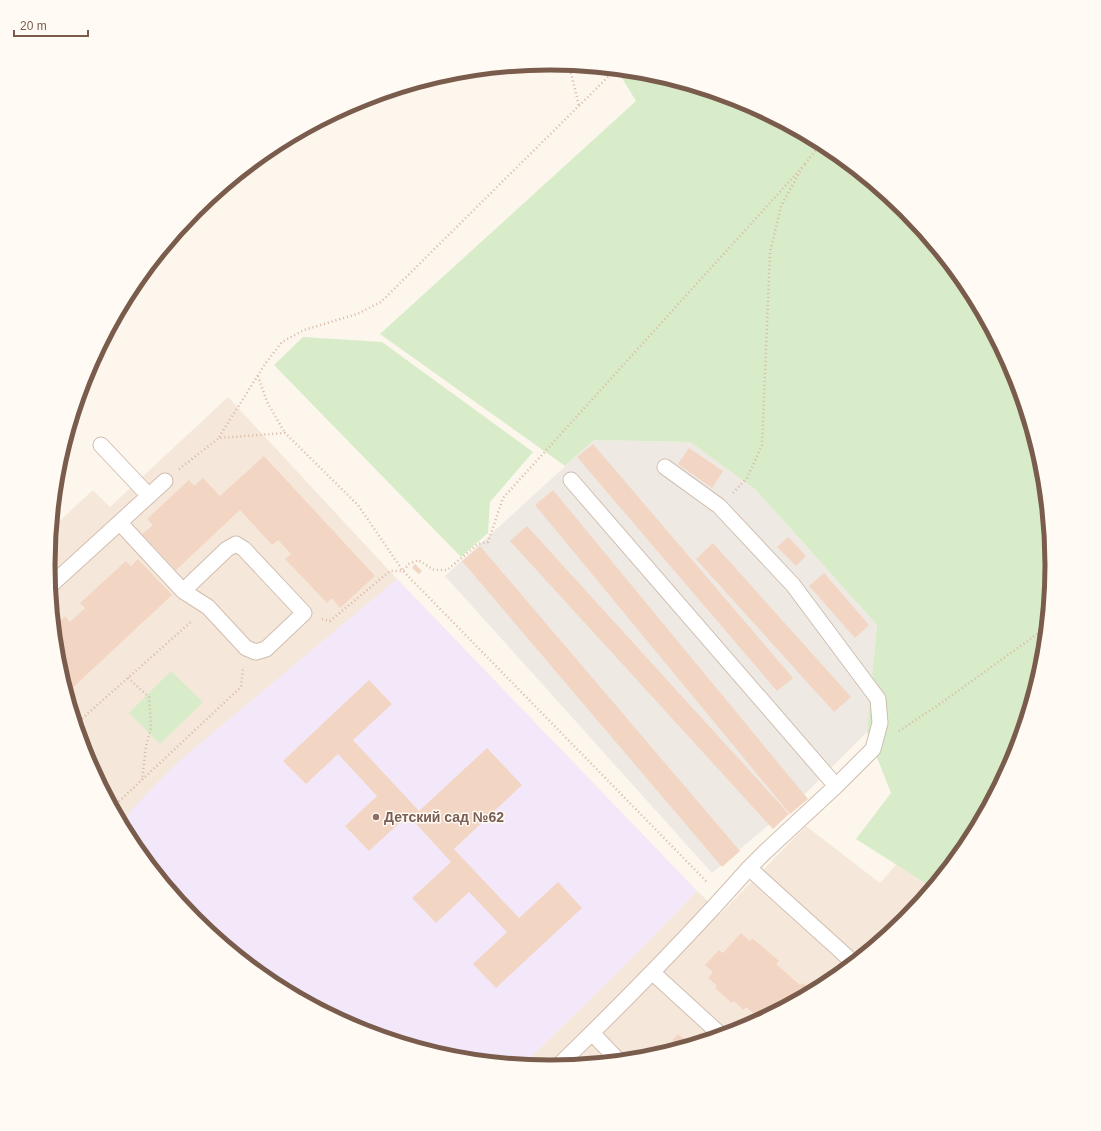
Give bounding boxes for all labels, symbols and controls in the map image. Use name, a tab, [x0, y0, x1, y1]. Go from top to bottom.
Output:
scale bar	[14, 12, 88, 38]
text: 20 m	[20, 19, 47, 33]
place label: Детский сад №62	[384, 809, 504, 825]
marker: Детский сад №62	[371, 812, 381, 822]

